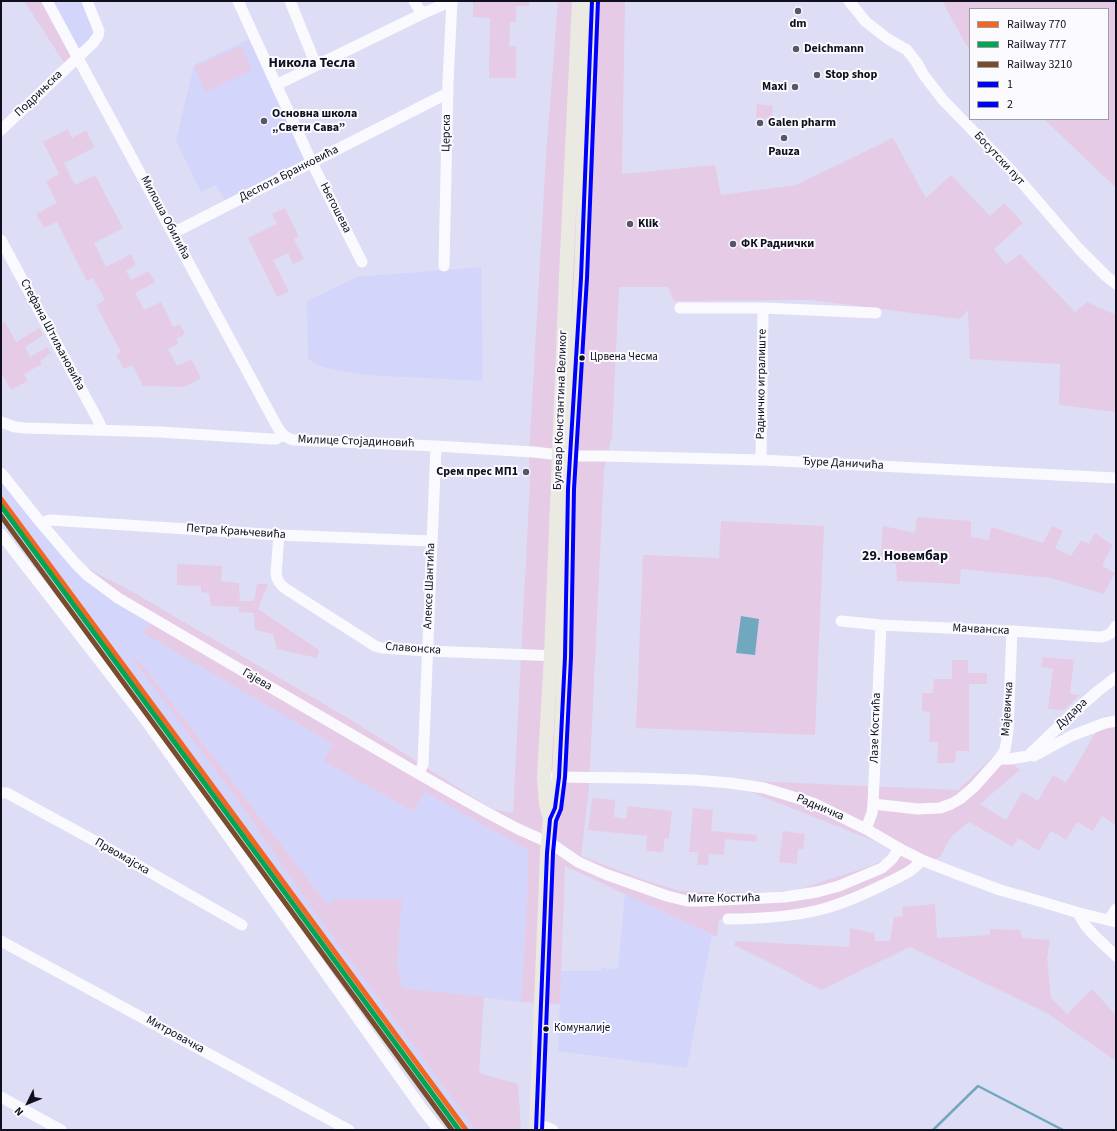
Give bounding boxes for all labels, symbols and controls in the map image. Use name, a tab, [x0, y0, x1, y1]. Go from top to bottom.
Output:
marker: dm	[793, 6, 803, 16]
legend	[969, 8, 1109, 120]
text: Railway 770	[1007, 16, 1066, 33]
place label: dm	[789, 17, 807, 31]
text: Railway 777	[1007, 36, 1066, 53]
place label: Deichmann	[804, 42, 864, 56]
marker: Deichmann	[791, 44, 801, 54]
district label: Никола Тесла	[269, 56, 355, 72]
text: Railway 3210	[1007, 56, 1072, 73]
street label: Подрињска	[12, 68, 66, 120]
place label: Stop shop	[825, 68, 877, 82]
marker: Stop shop	[812, 70, 822, 80]
text: 1	[1007, 76, 1013, 93]
place label: Maxi	[762, 80, 787, 94]
marker: Maxi	[790, 82, 800, 92]
text: 2	[1007, 96, 1013, 113]
place label: Основна школа „Свети Сава”	[272, 107, 357, 135]
street label: Церска	[439, 114, 455, 152]
marker: Основна школа „Свети Сава”	[259, 116, 269, 126]
place label: Galen pharm	[768, 116, 836, 130]
marker: Galen pharm	[755, 118, 765, 128]
street label: Босутски пут	[970, 129, 1028, 189]
marker: Pauza	[779, 133, 789, 143]
street label: Деспота Бранковића	[237, 143, 341, 205]
place label: Pauza	[768, 145, 800, 159]
street label: Милоша Обилића	[137, 174, 193, 262]
street label: Његошева	[316, 180, 354, 236]
place label: Klik	[638, 217, 659, 231]
marker: Klik	[625, 219, 635, 229]
place label: ФК Раднички	[741, 237, 814, 251]
marker: ФК Раднички	[728, 239, 738, 249]
street label: Стефана Штиљановића	[17, 277, 87, 393]
street label: Радничко игралиште	[754, 329, 770, 439]
street label: Булевар Константина Великог	[551, 330, 571, 490]
place label: Црвена Чесма	[590, 351, 658, 365]
marker: Црвена Чесма	[577, 353, 587, 363]
street label: Милице Стојадиновић	[297, 433, 415, 451]
street label: Ђуре Даничића	[802, 455, 884, 473]
place label: Срем прес МП1	[436, 465, 518, 479]
marker: Срем прес МП1	[521, 467, 531, 477]
street label: Петра Крањчевића	[186, 521, 286, 543]
street label: Алексе Шантића	[421, 543, 439, 629]
district label: 29. Новембар	[862, 549, 948, 565]
street label: Мачванска	[952, 621, 1010, 639]
street label: Славонска	[385, 640, 441, 658]
street label: Гајева	[240, 666, 274, 694]
street label: Мајевичка	[999, 681, 1017, 737]
street label: Лазе Костића	[868, 692, 884, 764]
street label: Дудара	[1053, 696, 1091, 732]
street label: Радничка	[794, 792, 846, 824]
street label: Првомајска	[92, 836, 152, 878]
street label: Мите Костића	[688, 891, 760, 907]
street label: Митровачка	[143, 1013, 207, 1057]
place label: Комуналије	[554, 1022, 610, 1036]
marker: Комуналије	[541, 1024, 551, 1034]
north arrow	[8, 1083, 48, 1123]
text: N	[11, 1104, 27, 1119]

